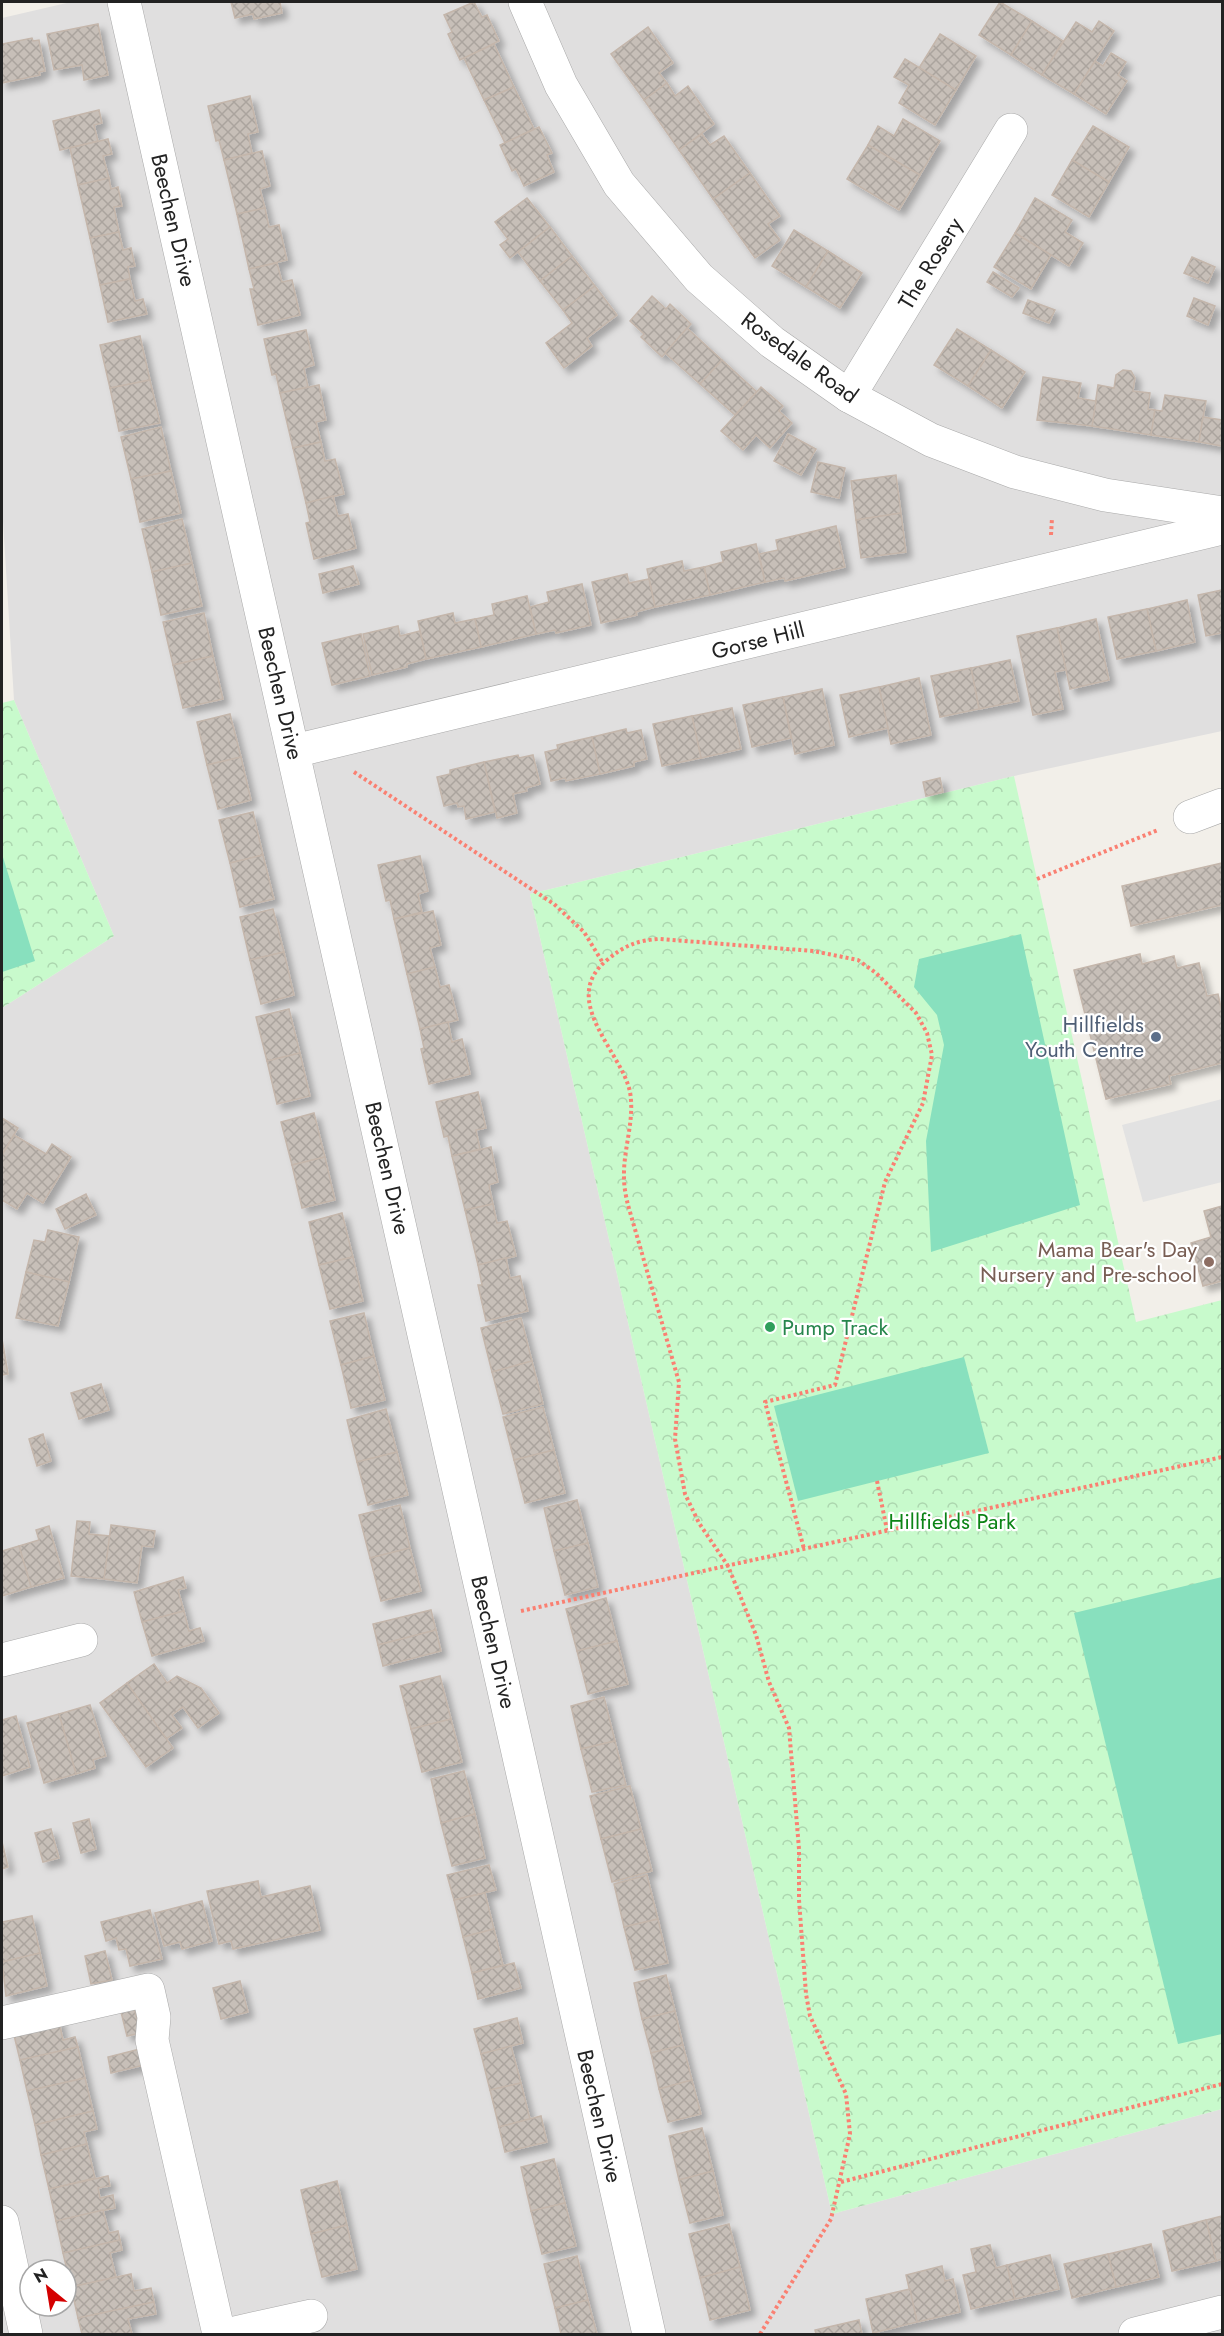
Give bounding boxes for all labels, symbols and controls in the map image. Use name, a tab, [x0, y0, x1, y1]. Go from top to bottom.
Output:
street label: Beechen Drive	[143, 150, 205, 290]
street label: The Rosery	[890, 211, 970, 315]
street label: Rosedale Road	[735, 303, 865, 411]
street label: Gorse Hill	[708, 613, 808, 667]
street label: Beechen Drive	[250, 623, 312, 763]
place label: Hillfields Youth Centre	[1025, 1008, 1144, 1065]
marker: Hillfields Youth Centre	[1149, 1030, 1163, 1044]
street label: Beechen Drive	[357, 1098, 419, 1238]
place label: Mama Bear's Day Nursery and Pre-school	[980, 1233, 1197, 1290]
marker: Mama Bear's Day Nursery and Pre-school	[1202, 1255, 1216, 1269]
place label: Pump Track	[782, 1311, 889, 1343]
marker: Pump Track	[763, 1320, 777, 1334]
park label: Hillfields Park	[888, 1505, 1016, 1537]
street label: Beechen Drive	[463, 1572, 525, 1712]
street label: Beechen Drive	[569, 2046, 631, 2186]
north arrow	[18, 2258, 78, 2318]
text: N	[29, 2262, 52, 2289]

